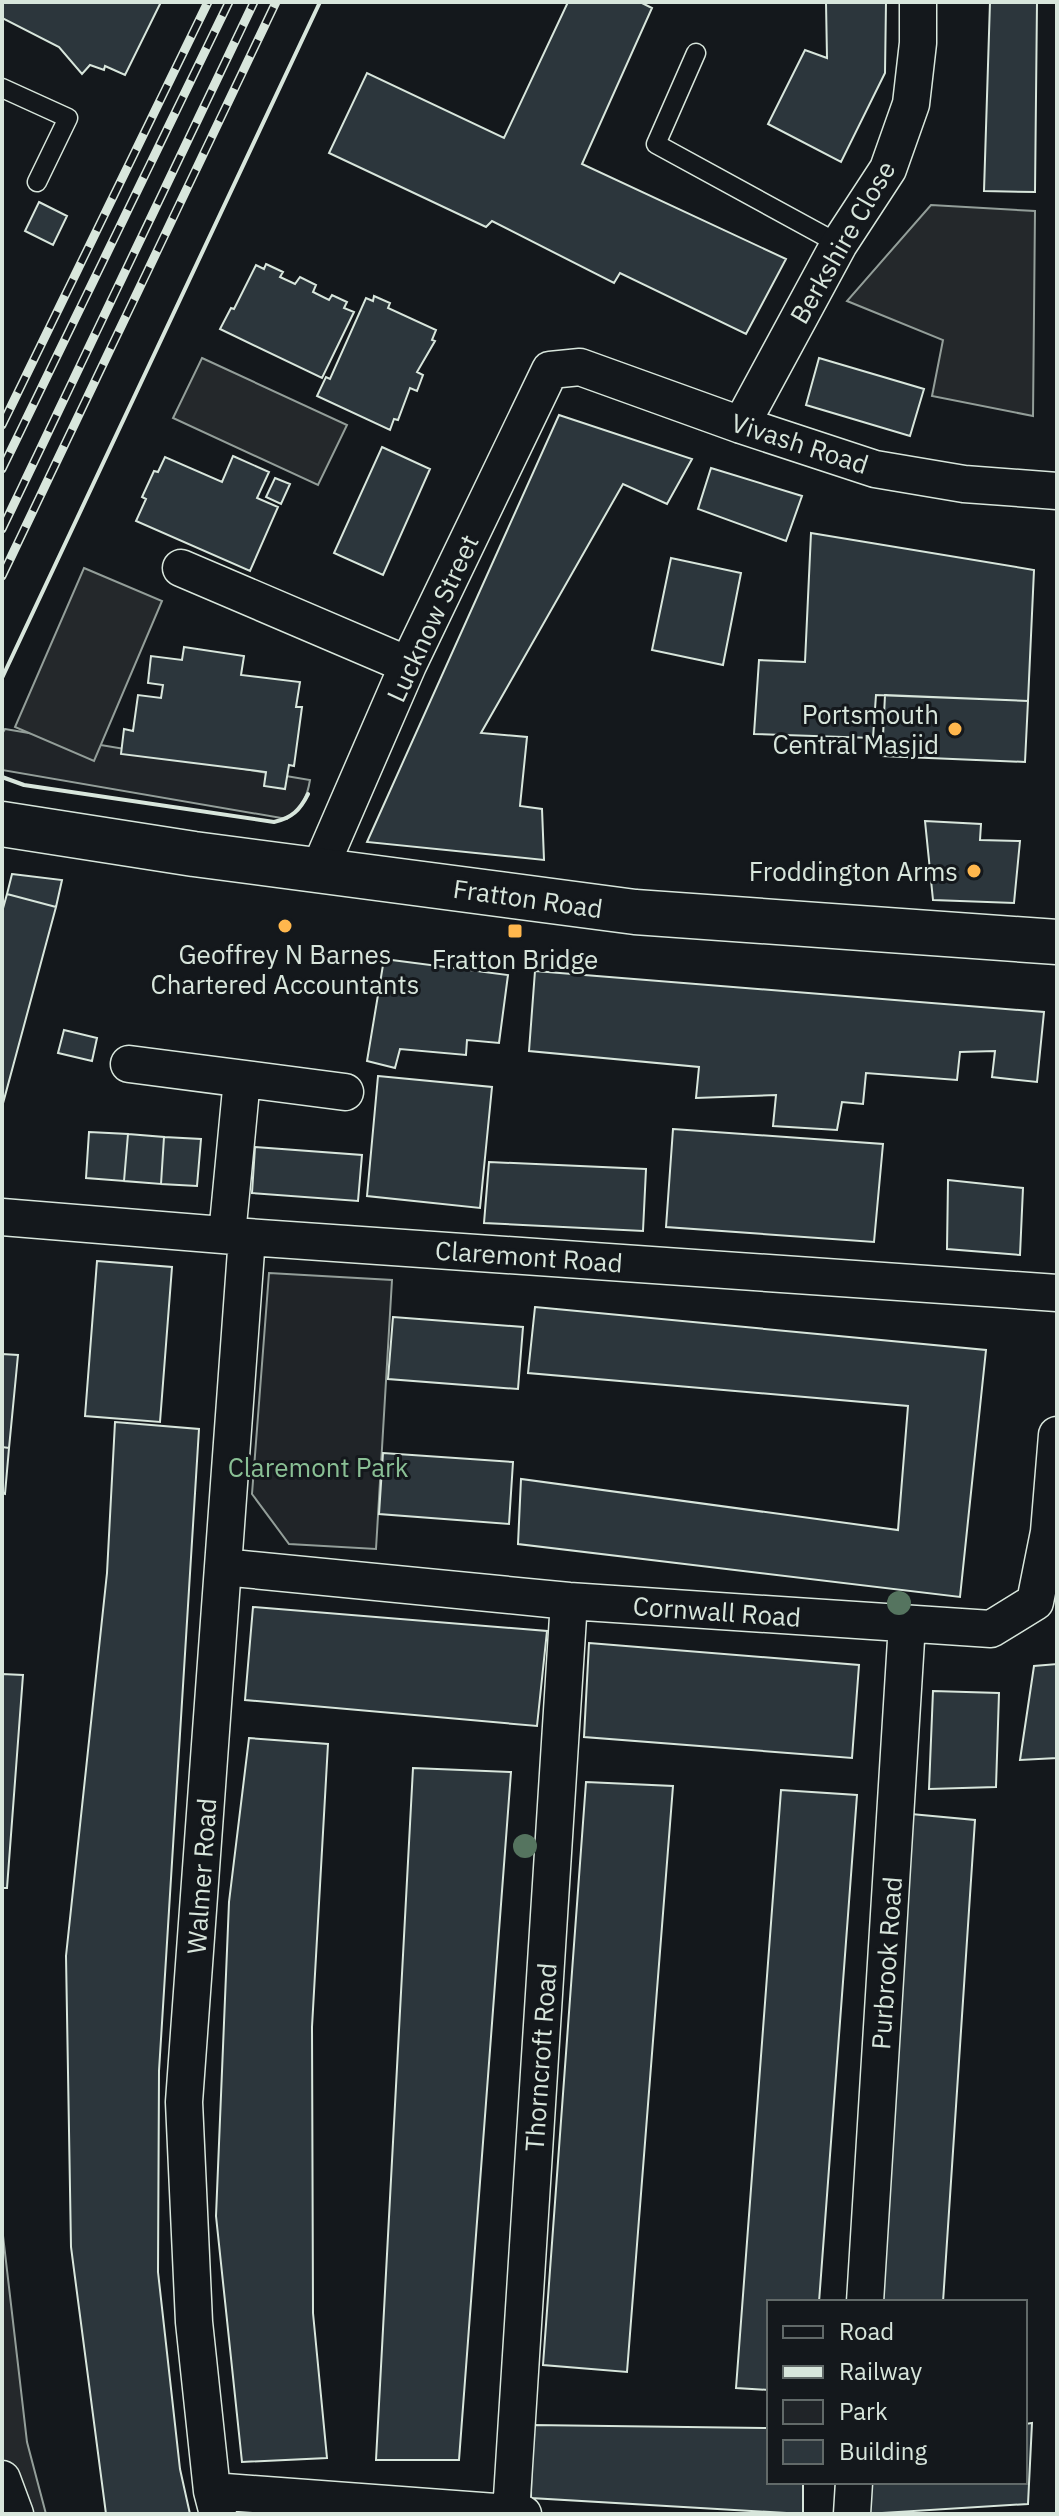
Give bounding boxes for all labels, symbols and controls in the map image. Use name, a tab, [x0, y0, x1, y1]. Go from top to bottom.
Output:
street label: Berkshire Close	[782, 154, 902, 330]
street label: Vivash Road	[727, 405, 873, 481]
street label: Lucknow Street	[378, 529, 486, 707]
place label: Portsmouth Central Masjid	[772, 697, 939, 761]
marker: Portsmouth Central Masjid	[946, 720, 964, 738]
place label: Froddington Arms	[749, 854, 958, 888]
marker: Froddington Arms	[965, 862, 983, 880]
street label: Fratton Road	[451, 871, 605, 925]
marker: Geoffrey N Barnes Chartered Accountants	[276, 917, 294, 935]
marker: Fratton Bridge	[506, 922, 524, 940]
place label: Geoffrey N Barnes Chartered Accountants	[151, 937, 419, 1001]
place label: Fratton Bridge	[432, 942, 598, 976]
street label: Claremont Road	[434, 1232, 624, 1280]
park label: Claremont Park	[228, 1450, 409, 1484]
street label: Cornwall Road	[632, 1588, 802, 1634]
street label: Walmer Road	[179, 1797, 223, 1955]
street label: Purbrook Road	[863, 1875, 909, 2051]
street label: Thorncroft Road	[516, 1962, 564, 2152]
legend	[767, 2300, 1027, 2484]
text: Road	[839, 2315, 894, 2347]
text: Railway	[839, 2355, 922, 2387]
text: Park	[839, 2395, 888, 2427]
text: Building	[839, 2435, 927, 2467]

